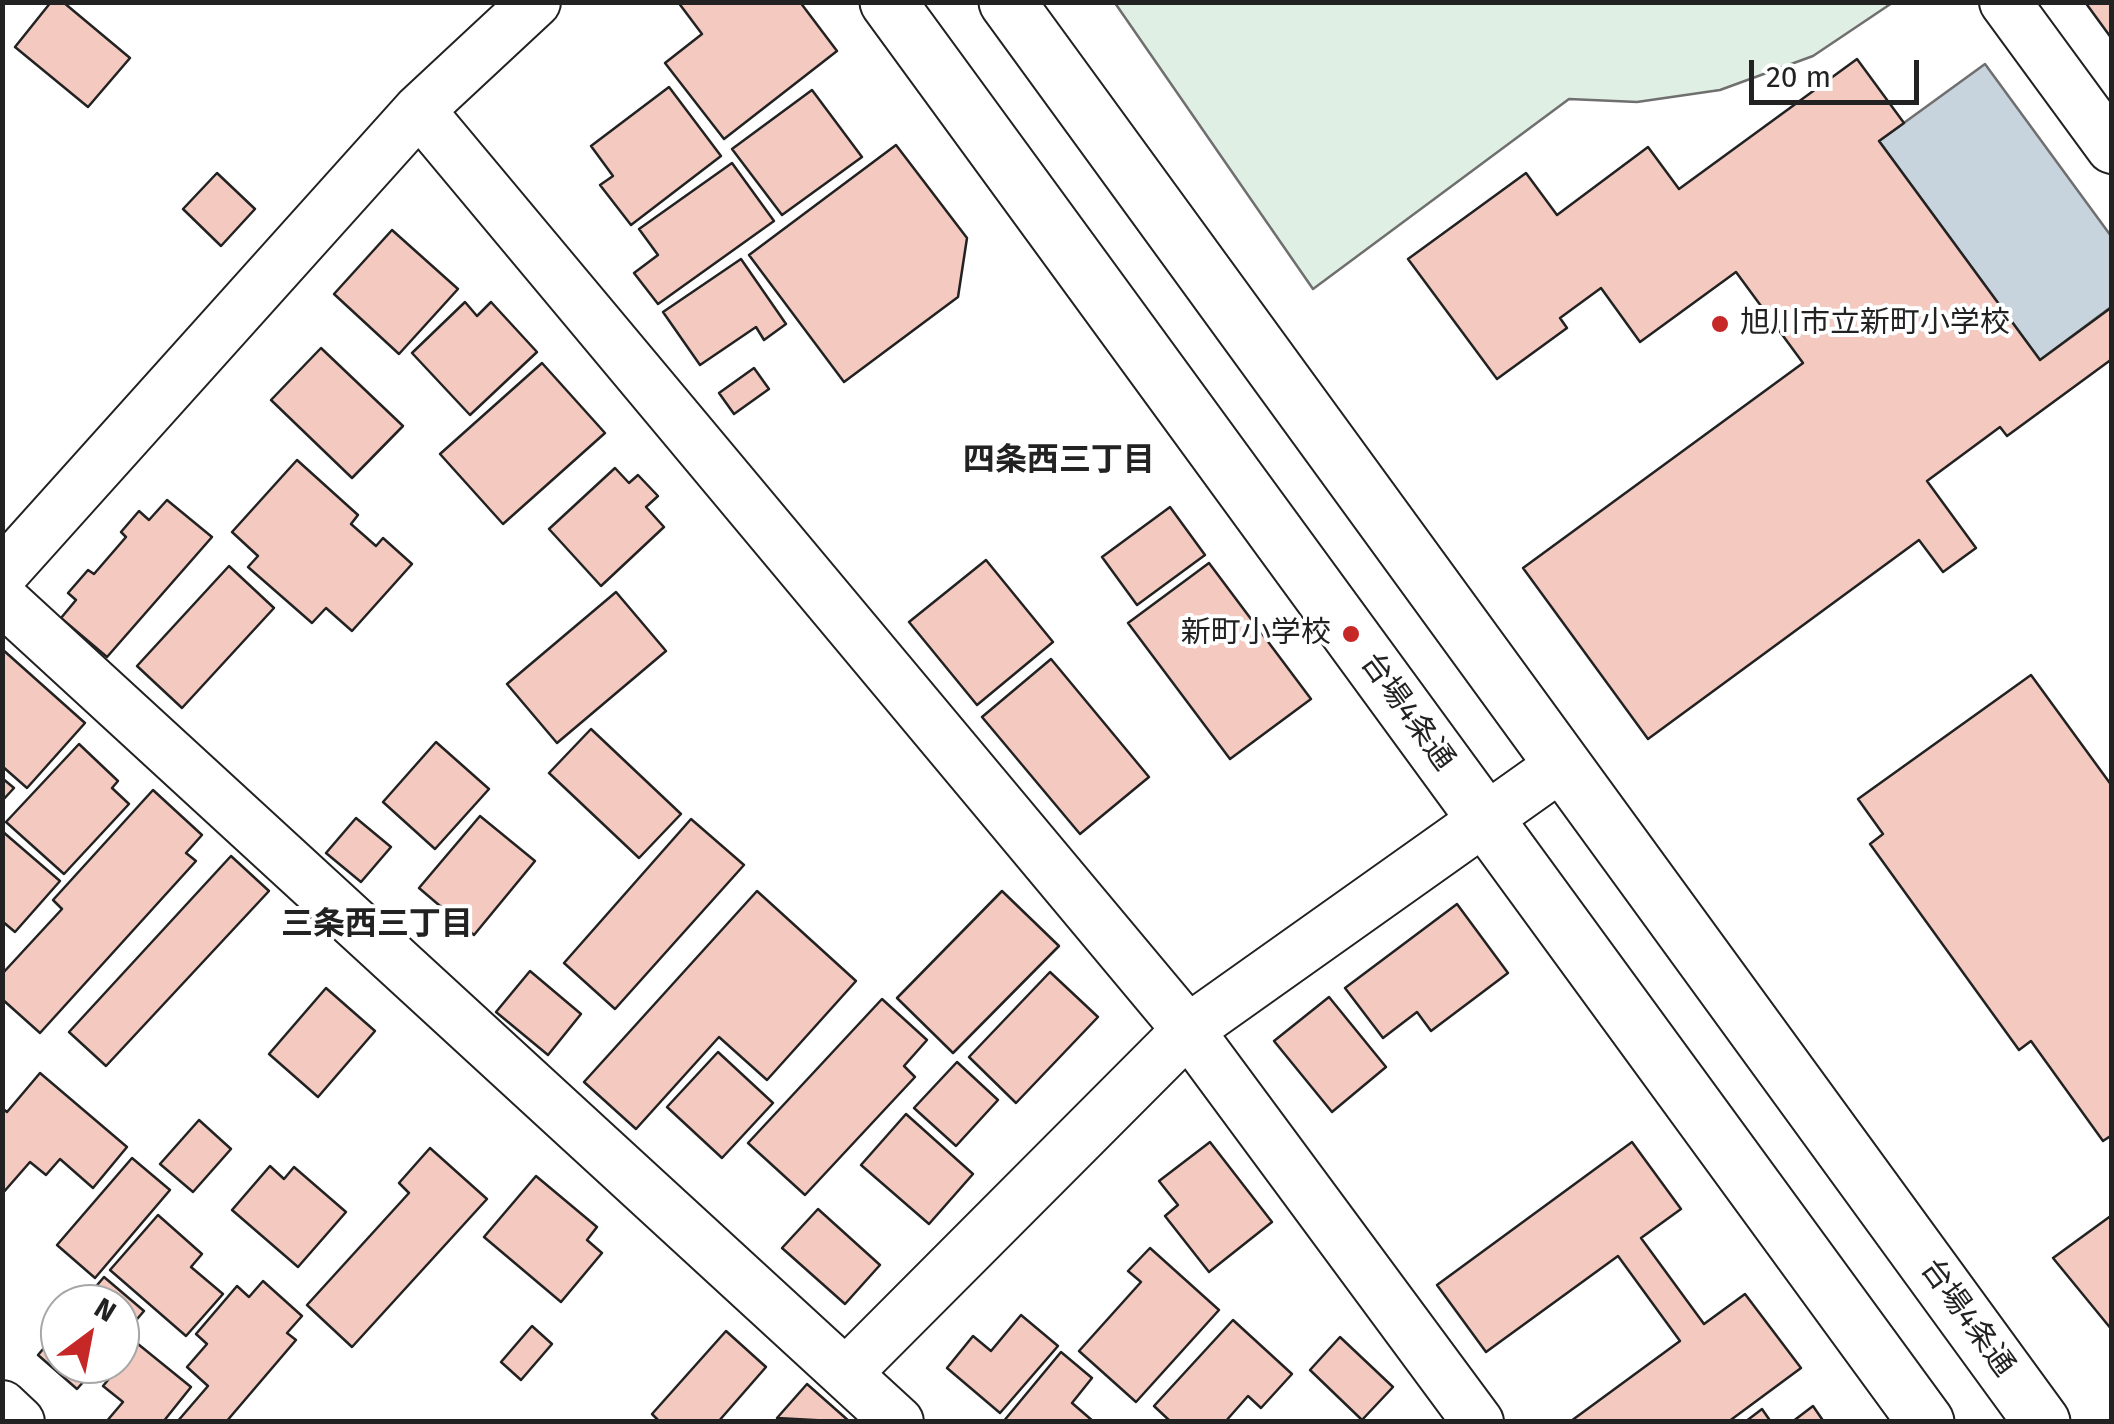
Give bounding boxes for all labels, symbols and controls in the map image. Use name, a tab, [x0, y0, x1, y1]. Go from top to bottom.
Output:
scale bar	[1754, 40, 1924, 102]
text: 20 m	[1766, 59, 1831, 95]
place label: 旭川市立新町小学校	[1740, 306, 2010, 342]
marker: 旭川市立新町小学校	[1709, 313, 1731, 335]
district label: 四条西三丁目	[963, 442, 1155, 480]
place label: 新町小学校	[1181, 616, 1331, 652]
marker: 新町小学校	[1340, 623, 1362, 645]
street label: 台場4条通	[1352, 646, 1462, 778]
district label: 三条西三丁目	[281, 906, 473, 944]
street label: 台場4条通	[1912, 1252, 2022, 1384]
north arrow	[40, 1284, 140, 1384]
text: N	[88, 1291, 122, 1329]

